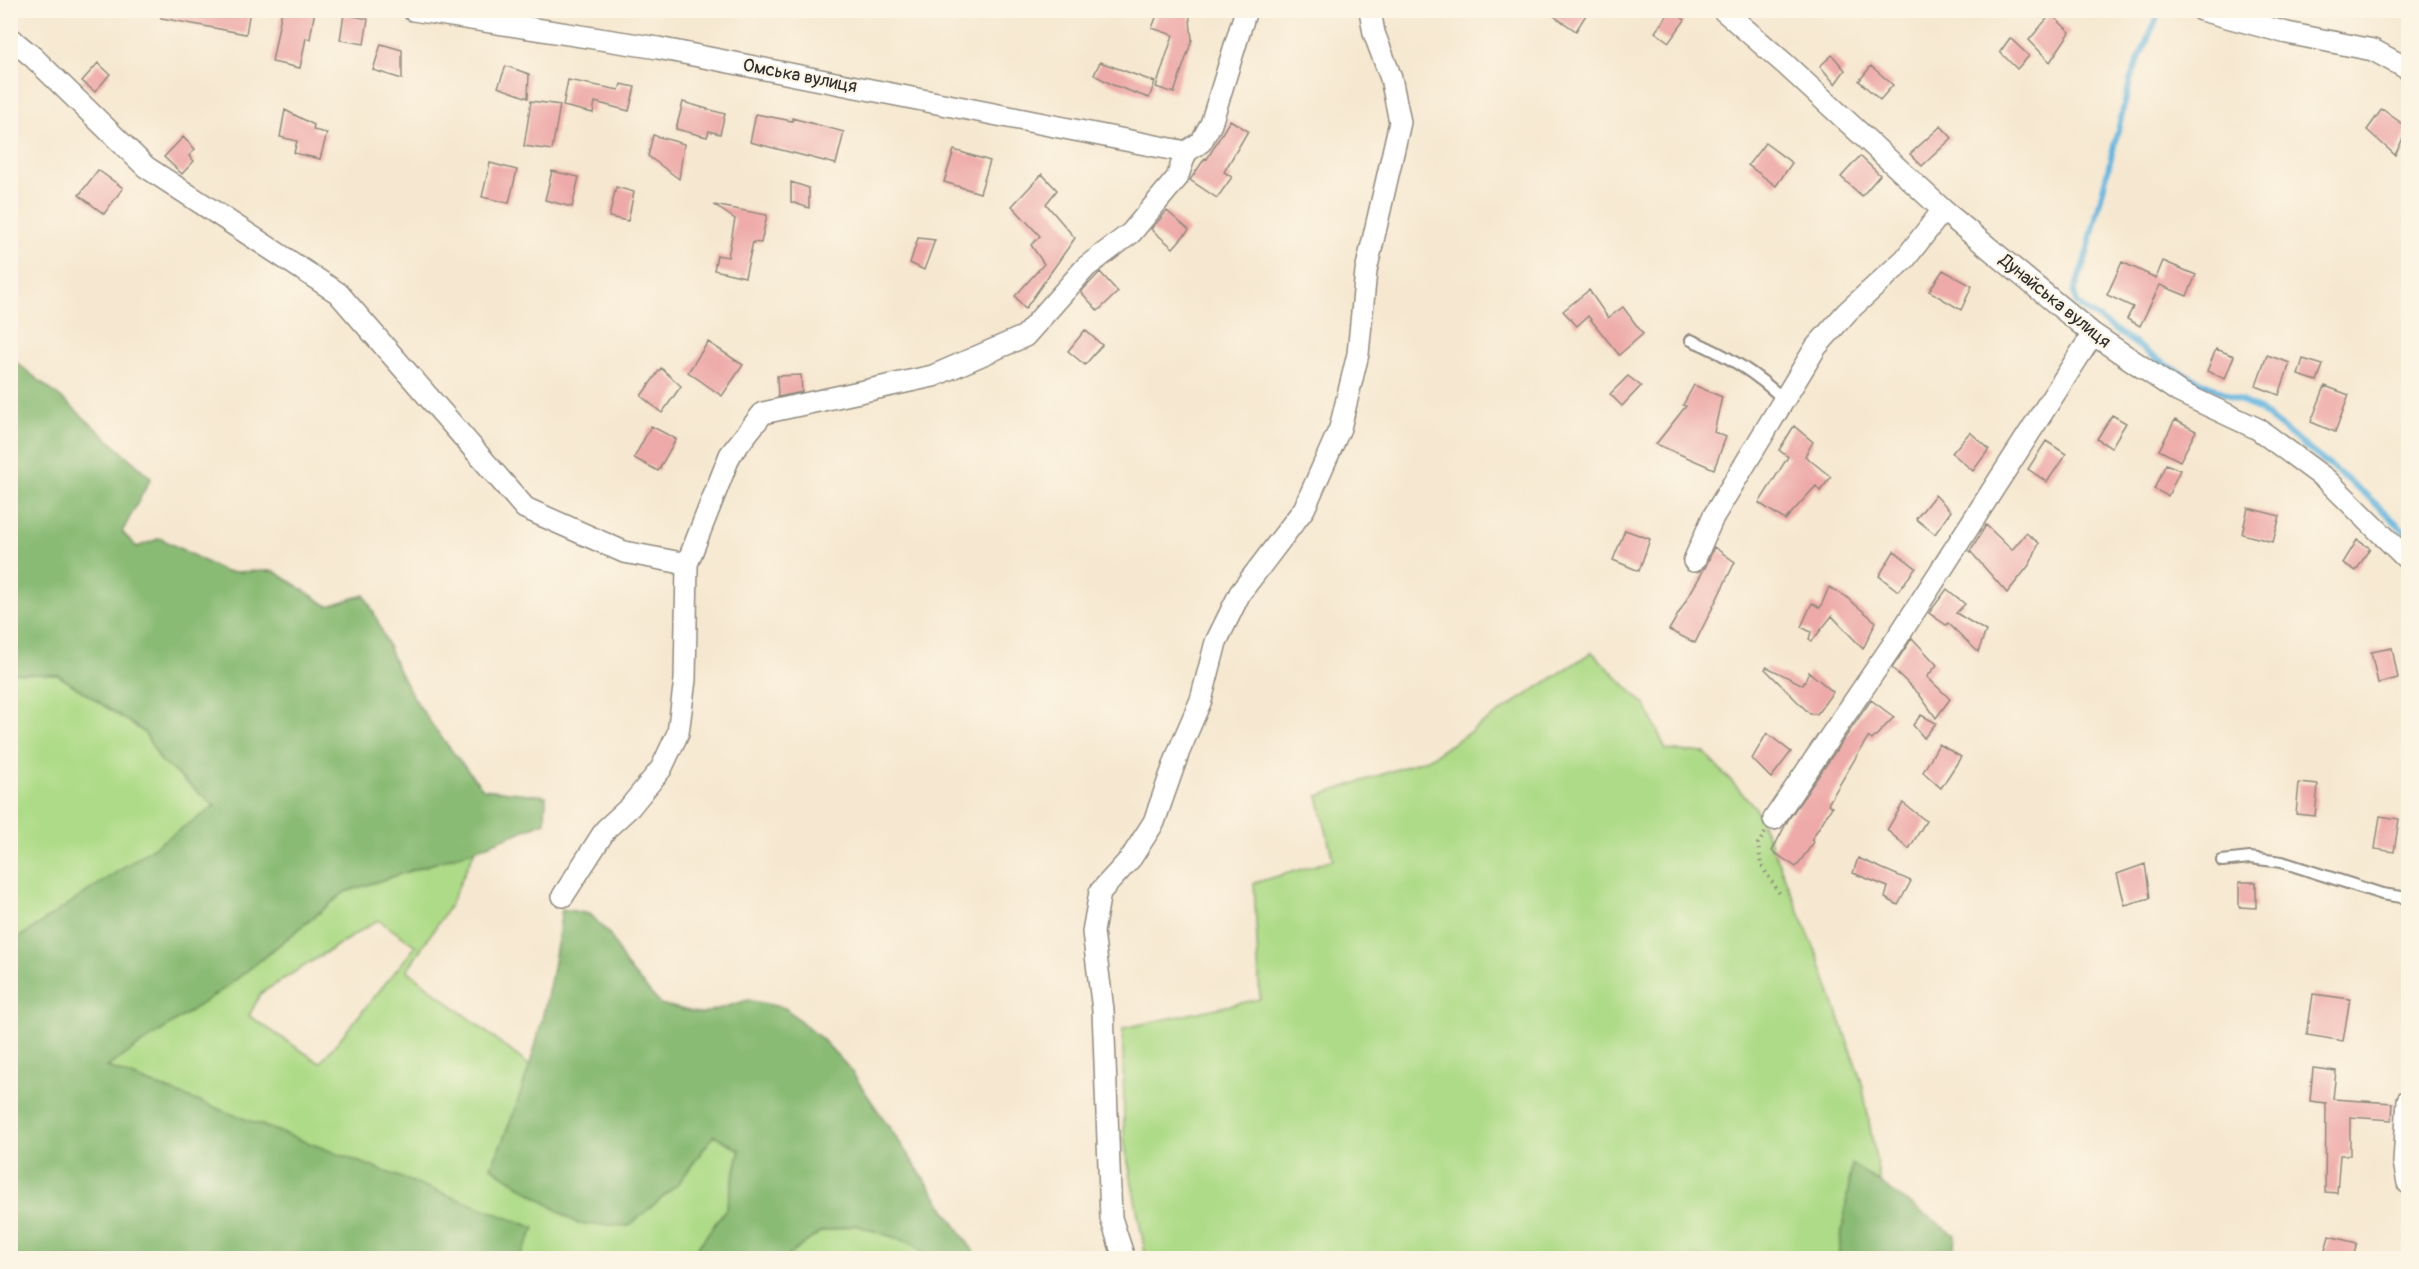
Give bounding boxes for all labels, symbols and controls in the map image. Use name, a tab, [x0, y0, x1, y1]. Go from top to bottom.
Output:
street label: Омська вулиця	[741, 54, 859, 98]
street label: Дунайська вулиця	[1994, 248, 2116, 353]

